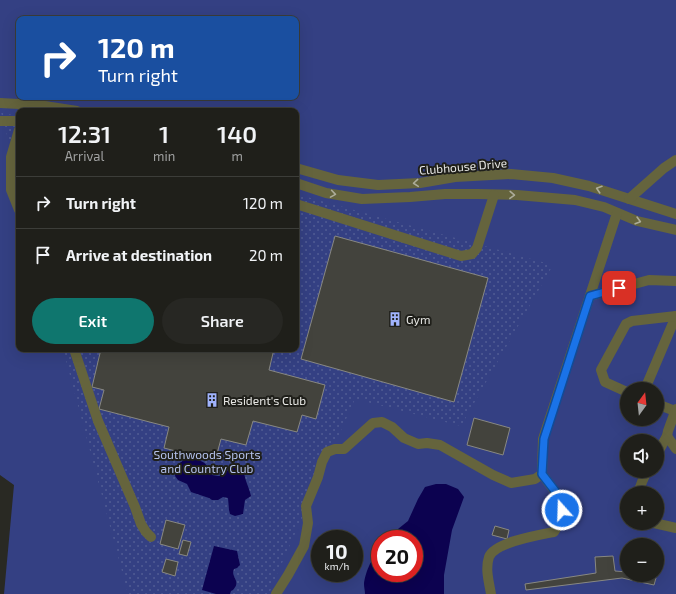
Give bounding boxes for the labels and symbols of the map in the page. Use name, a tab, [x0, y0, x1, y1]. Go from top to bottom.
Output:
street label: Clubhouse Drive	[418, 155, 508, 177]
one-way arrow	[413, 178, 419, 187]
one-way arrow	[596, 185, 603, 194]
one-way arrow	[330, 189, 336, 198]
one-way arrow	[509, 191, 515, 199]
one-way arrow	[635, 216, 642, 225]
pin	[602, 271, 636, 305]
building icon: Gym	[387, 311, 403, 327]
place label: Gym	[406, 312, 430, 326]
north arrow	[620, 382, 664, 426]
building icon: Resident's Club	[204, 392, 220, 408]
place label: Resident's Club	[223, 393, 306, 407]
park label: Southwoods Sports and Country Club	[153, 447, 261, 475]
position arrow	[541, 489, 583, 531]
speed limit sign: 20	[371, 530, 423, 582]

